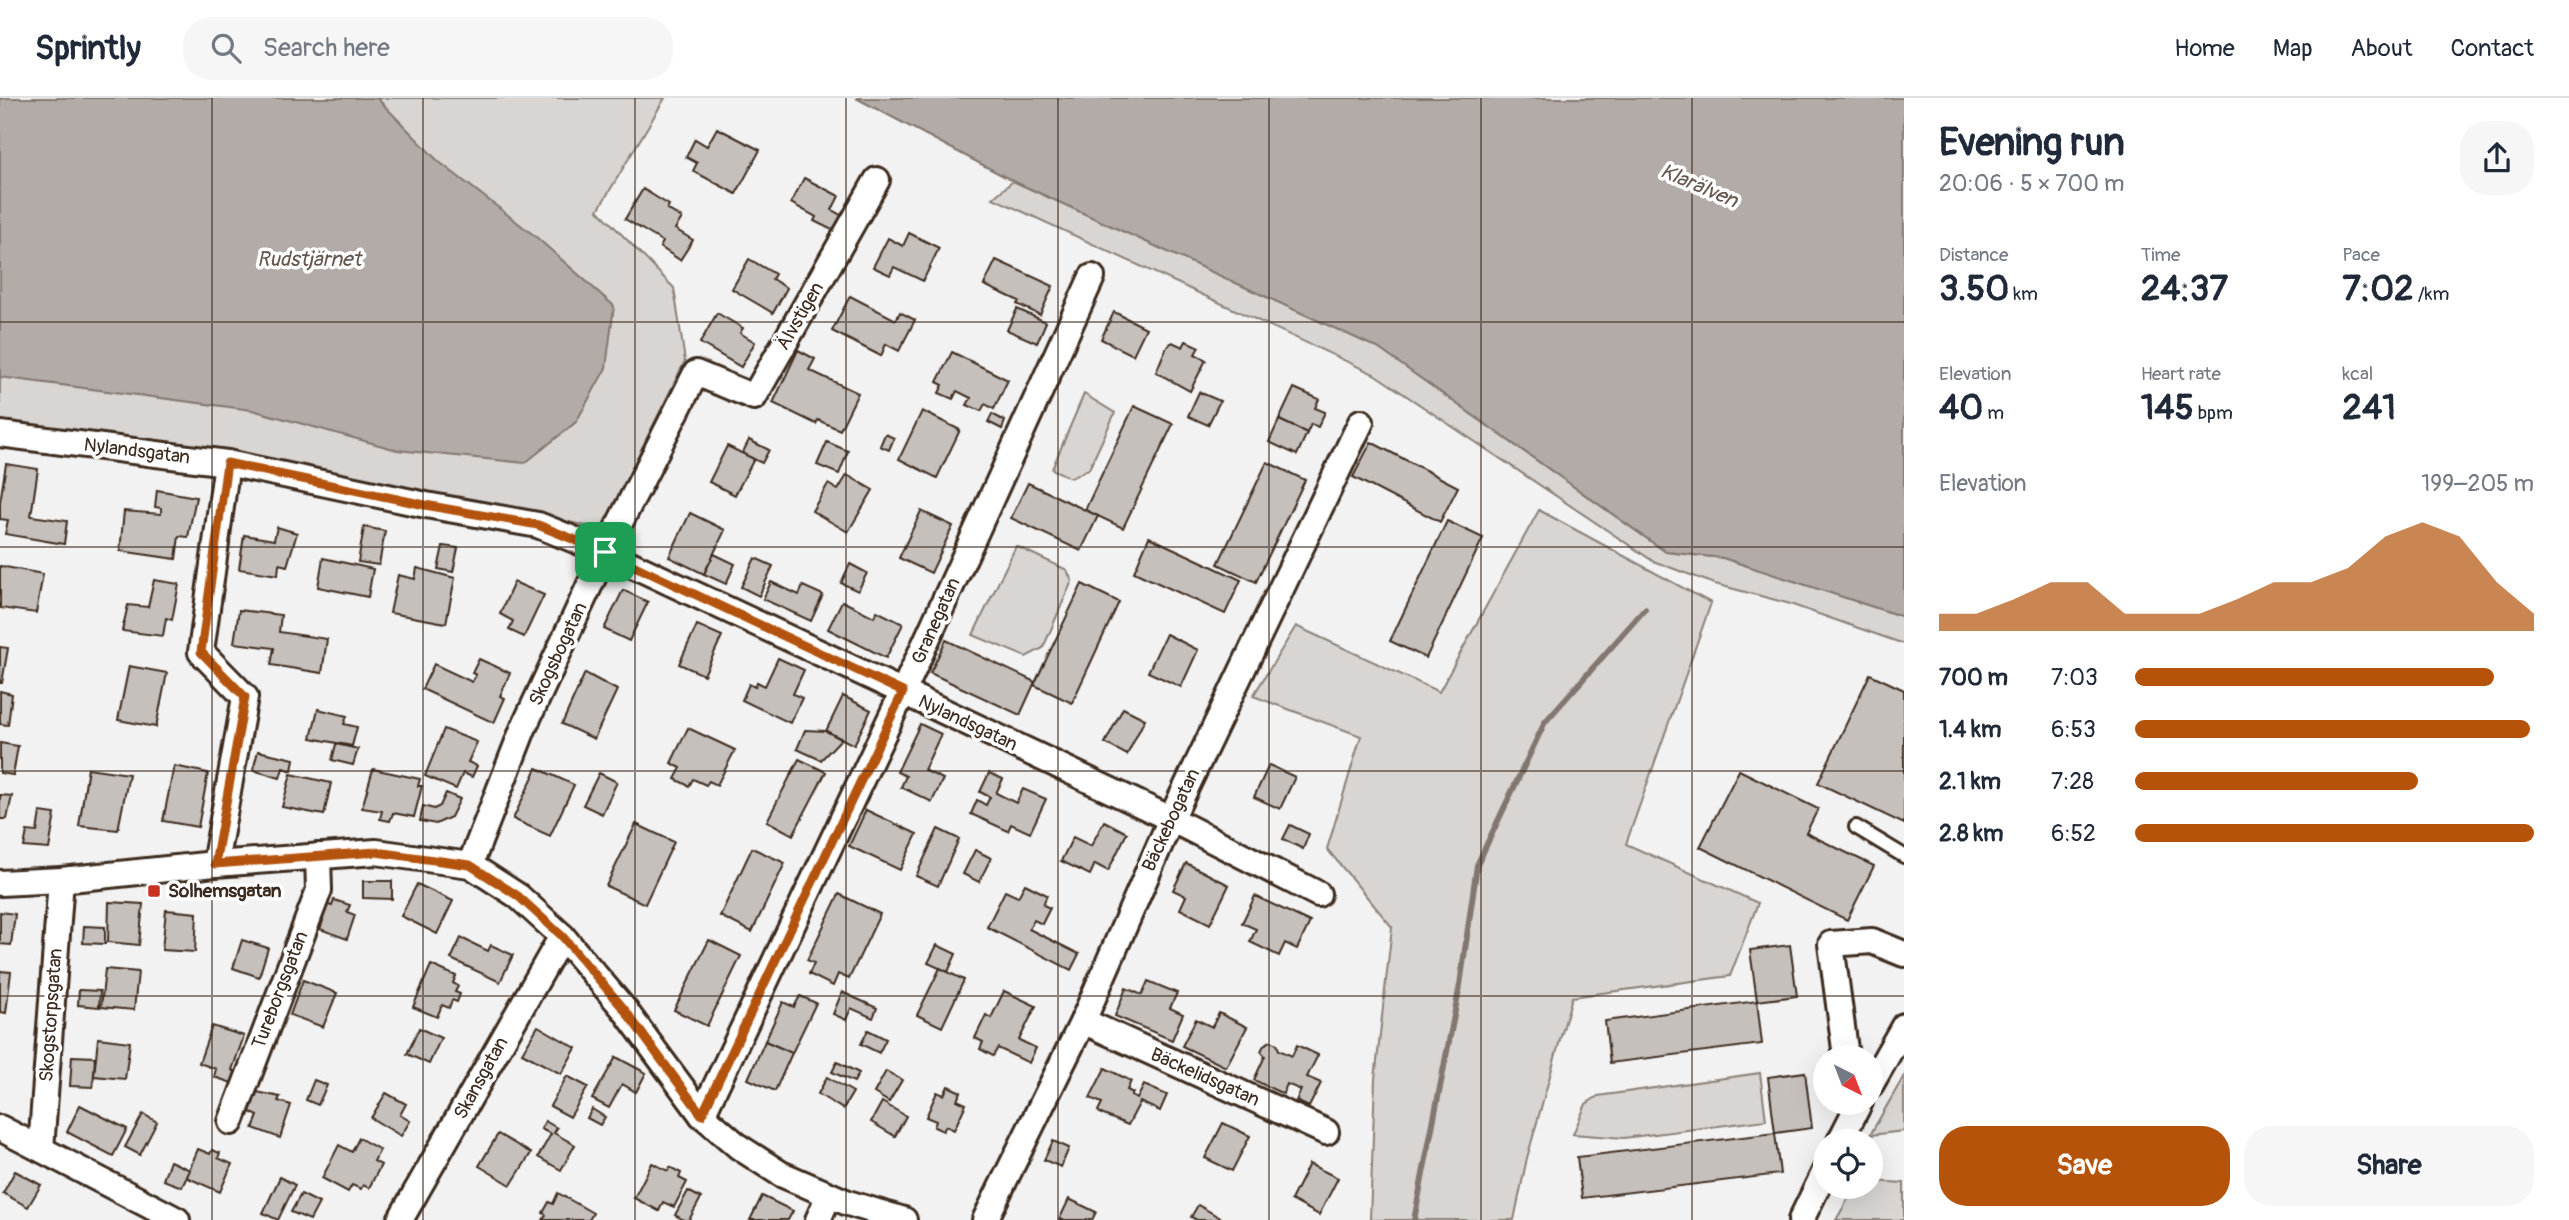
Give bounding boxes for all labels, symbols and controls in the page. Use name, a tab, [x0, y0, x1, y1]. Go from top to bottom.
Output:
search box	[183, 17, 673, 80]
text: Sprintly	[35, 28, 141, 69]
icon: search	[207, 29, 245, 67]
text: Search here	[263, 32, 390, 64]
text: Home	[2174, 34, 2235, 63]
text: Map	[2273, 34, 2313, 63]
text: About	[2351, 34, 2413, 63]
text: Contact	[2451, 34, 2534, 63]
text: Evening run	[1939, 119, 2125, 167]
button: share	[2460, 121, 2534, 195]
water label: Klarälven	[1656, 158, 1743, 215]
text: 20:06 · 5 × 700 m	[1939, 169, 2124, 198]
text: Distance	[1939, 243, 2008, 267]
text: Time	[2141, 243, 2180, 267]
text: Pace	[2342, 243, 2380, 267]
water label: Rudstjärnet	[257, 246, 363, 273]
text: 3.50	[1939, 267, 2009, 311]
text: 24:37	[2141, 267, 2228, 311]
text: 7:02	[2342, 267, 2414, 311]
street label: Älvstigen	[771, 278, 829, 354]
text: km	[2009, 282, 2038, 306]
text: /km	[2414, 282, 2449, 306]
text: Elevation	[1939, 362, 2011, 386]
text: Heart rate	[2141, 362, 2221, 386]
text: kcal	[2342, 362, 2373, 386]
text: 40	[1939, 386, 1983, 430]
text: 145	[2141, 386, 2194, 430]
text: 241	[2342, 386, 2396, 430]
text: m	[1983, 401, 2004, 425]
text: bpm	[2194, 401, 2233, 425]
street label: Nylandsgatan	[83, 433, 191, 469]
text: Elevation	[1939, 469, 2027, 498]
text: 199–205 m	[2421, 469, 2534, 498]
pin	[575, 522, 635, 582]
icon: arrive	[586, 533, 624, 571]
street label: Granegatan	[906, 574, 966, 668]
street label: Skogsbogatan	[524, 598, 592, 710]
text: 700 m	[1939, 663, 2008, 692]
text: 7:03	[2051, 663, 2098, 692]
street label: Nylandsgatan	[915, 690, 1021, 756]
text: 1.4 km	[1939, 715, 2001, 744]
text: 6:53	[2051, 715, 2096, 744]
street label: Bäckebogatan	[1137, 765, 1205, 875]
text: 2.1 km	[1939, 767, 2001, 796]
text: 7:28	[2051, 767, 2094, 796]
text: 2.8 km	[1939, 819, 2004, 848]
text: 6:52	[2051, 819, 2096, 848]
place label: Solhemsgatan	[168, 879, 282, 903]
marker: Solhemsgatan	[146, 883, 162, 899]
street label: Tureborgsgatan	[247, 928, 313, 1052]
street label: Skogstorpsgatan	[34, 947, 68, 1083]
street label: Skansgatan	[449, 1033, 513, 1123]
street label: Bäckelidsgatan	[1147, 1042, 1263, 1112]
north arrow	[1813, 1045, 1883, 1115]
map controls	[1813, 1045, 1883, 1199]
button: Save	[1939, 1126, 2230, 1206]
button: Share	[2244, 1126, 2534, 1206]
button: locate	[1813, 1129, 1883, 1199]

